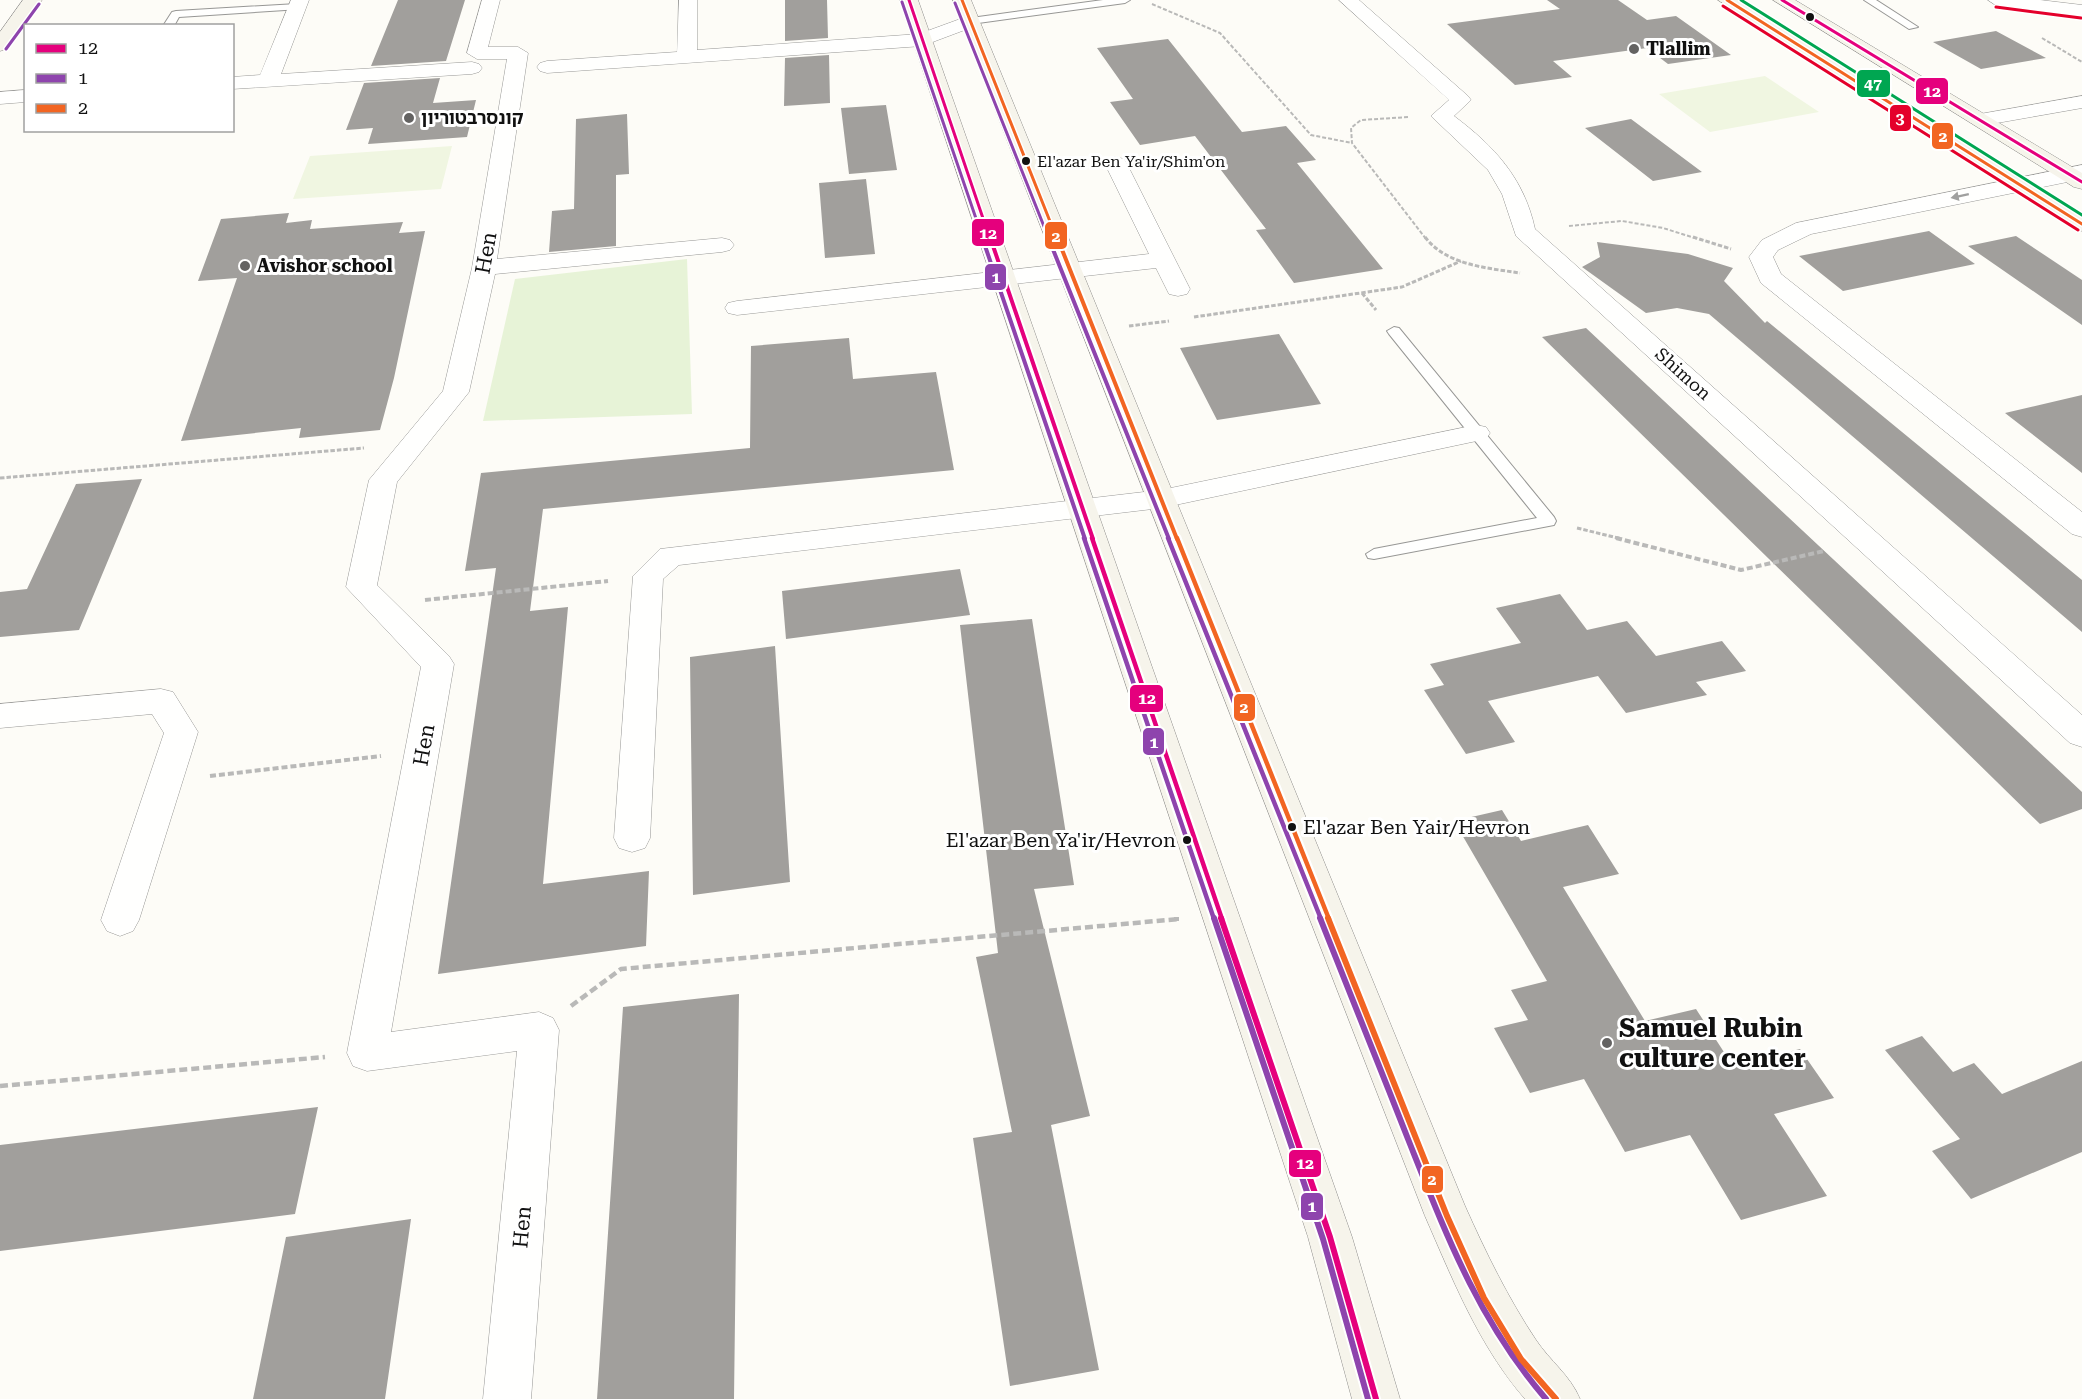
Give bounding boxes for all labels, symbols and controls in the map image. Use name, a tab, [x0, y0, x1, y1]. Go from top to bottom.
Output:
unlabelled marker	[1804, 11, 1816, 23]
legend	[24, 24, 234, 132]
text: 12	[78, 37, 98, 58]
place label: Tlallim	[1646, 38, 1711, 59]
marker: Tlallim	[1627, 42, 1641, 56]
text: 1	[78, 67, 88, 88]
line badge: 47	[1856, 69, 1891, 98]
text: 47	[1864, 74, 1882, 93]
line badge: 12	[1915, 77, 1949, 105]
text: 12	[1923, 82, 1941, 101]
text: 2	[78, 97, 88, 118]
line badge: 3	[1889, 104, 1912, 132]
place label: קונסרבטוריון	[421, 107, 524, 128]
text: 3	[1896, 109, 1905, 128]
marker: קונסרבטוריון	[402, 111, 416, 125]
line badge: 2	[1931, 122, 1954, 150]
text: 2	[1939, 127, 1948, 146]
place label: El'azar Ben Ya'ir/Shim'on	[1037, 152, 1225, 171]
marker: El'azar Ben Ya'ir/Shim'on	[1020, 155, 1032, 167]
one-way arrow	[1951, 191, 1970, 201]
line badge: 12	[971, 218, 1005, 247]
line badge: 2	[1044, 221, 1068, 250]
text: 12	[979, 224, 997, 243]
text: 2	[1052, 227, 1061, 246]
street label: Hen	[471, 230, 502, 276]
place label: Avishor school	[257, 255, 393, 276]
marker: Avishor school	[238, 259, 252, 273]
line badge: 1	[984, 263, 1007, 291]
text: 1	[992, 268, 1001, 287]
street label: Shimon	[1651, 343, 1716, 404]
line badge: 12	[1129, 684, 1164, 713]
text: 12	[1138, 689, 1156, 708]
line badge: 2	[1233, 693, 1256, 722]
text: 2	[1240, 698, 1249, 717]
street label: Hen	[409, 722, 440, 768]
line badge: 1	[1142, 727, 1165, 756]
text: 1	[1150, 733, 1159, 752]
place label: El'azar Ben Yair/Hevron	[1303, 815, 1530, 839]
marker: El'azar Ben Yair/Hevron	[1286, 821, 1298, 833]
place label: El'azar Ben Ya'ir/Hevron	[946, 828, 1176, 852]
marker: El'azar Ben Ya'ir/Hevron	[1181, 834, 1193, 846]
place label: Samuel Rubin culture center	[1619, 1013, 1806, 1073]
marker: Samuel Rubin culture center	[1600, 1036, 1614, 1050]
line badge: 12	[1288, 1149, 1322, 1178]
text: 12	[1296, 1154, 1314, 1173]
line badge: 2	[1421, 1165, 1444, 1194]
text: 2	[1428, 1170, 1437, 1189]
line badge: 1	[1300, 1192, 1324, 1221]
text: 1	[1308, 1197, 1317, 1216]
street label: Hen	[508, 1204, 536, 1249]

